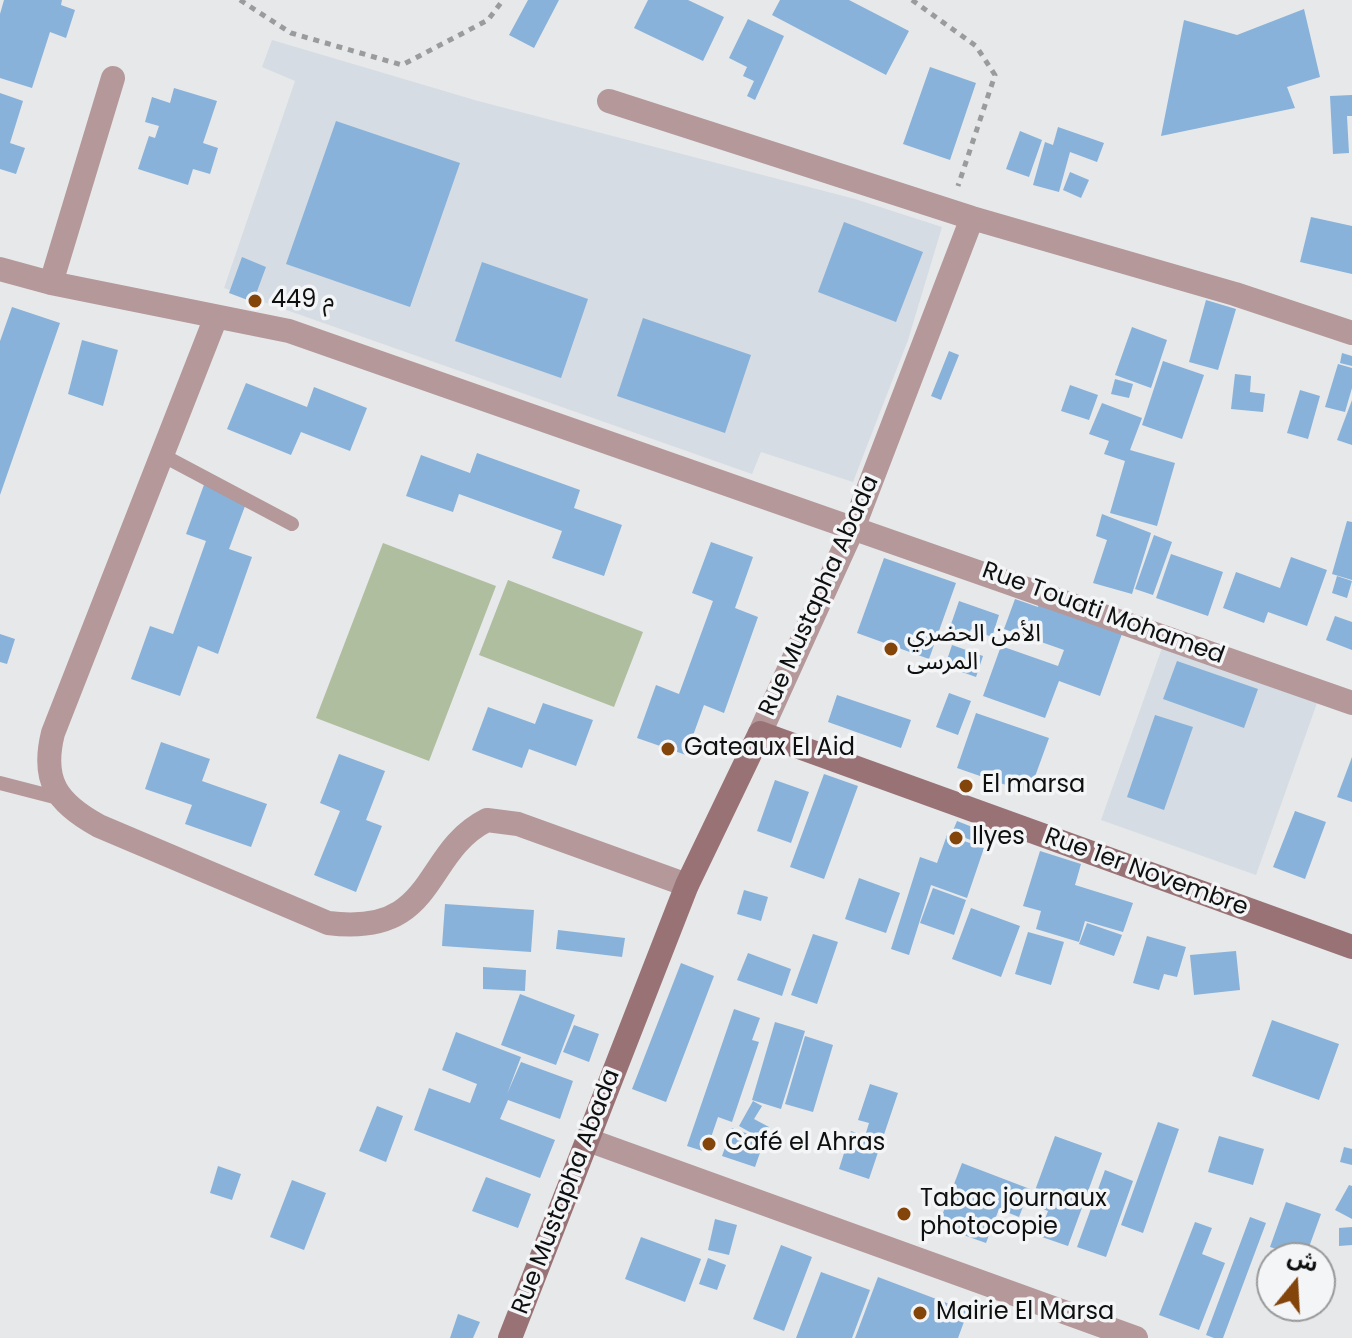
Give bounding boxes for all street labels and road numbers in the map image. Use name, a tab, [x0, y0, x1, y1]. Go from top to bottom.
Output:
street label: Rue Mustapha Abada	[754, 471, 886, 721]
street label: Rue Touati Mohamed	[978, 557, 1228, 671]
street label: Rue 1er Novembre	[1040, 823, 1252, 923]
street label: Rue Mustapha Abada	[507, 1065, 627, 1319]

